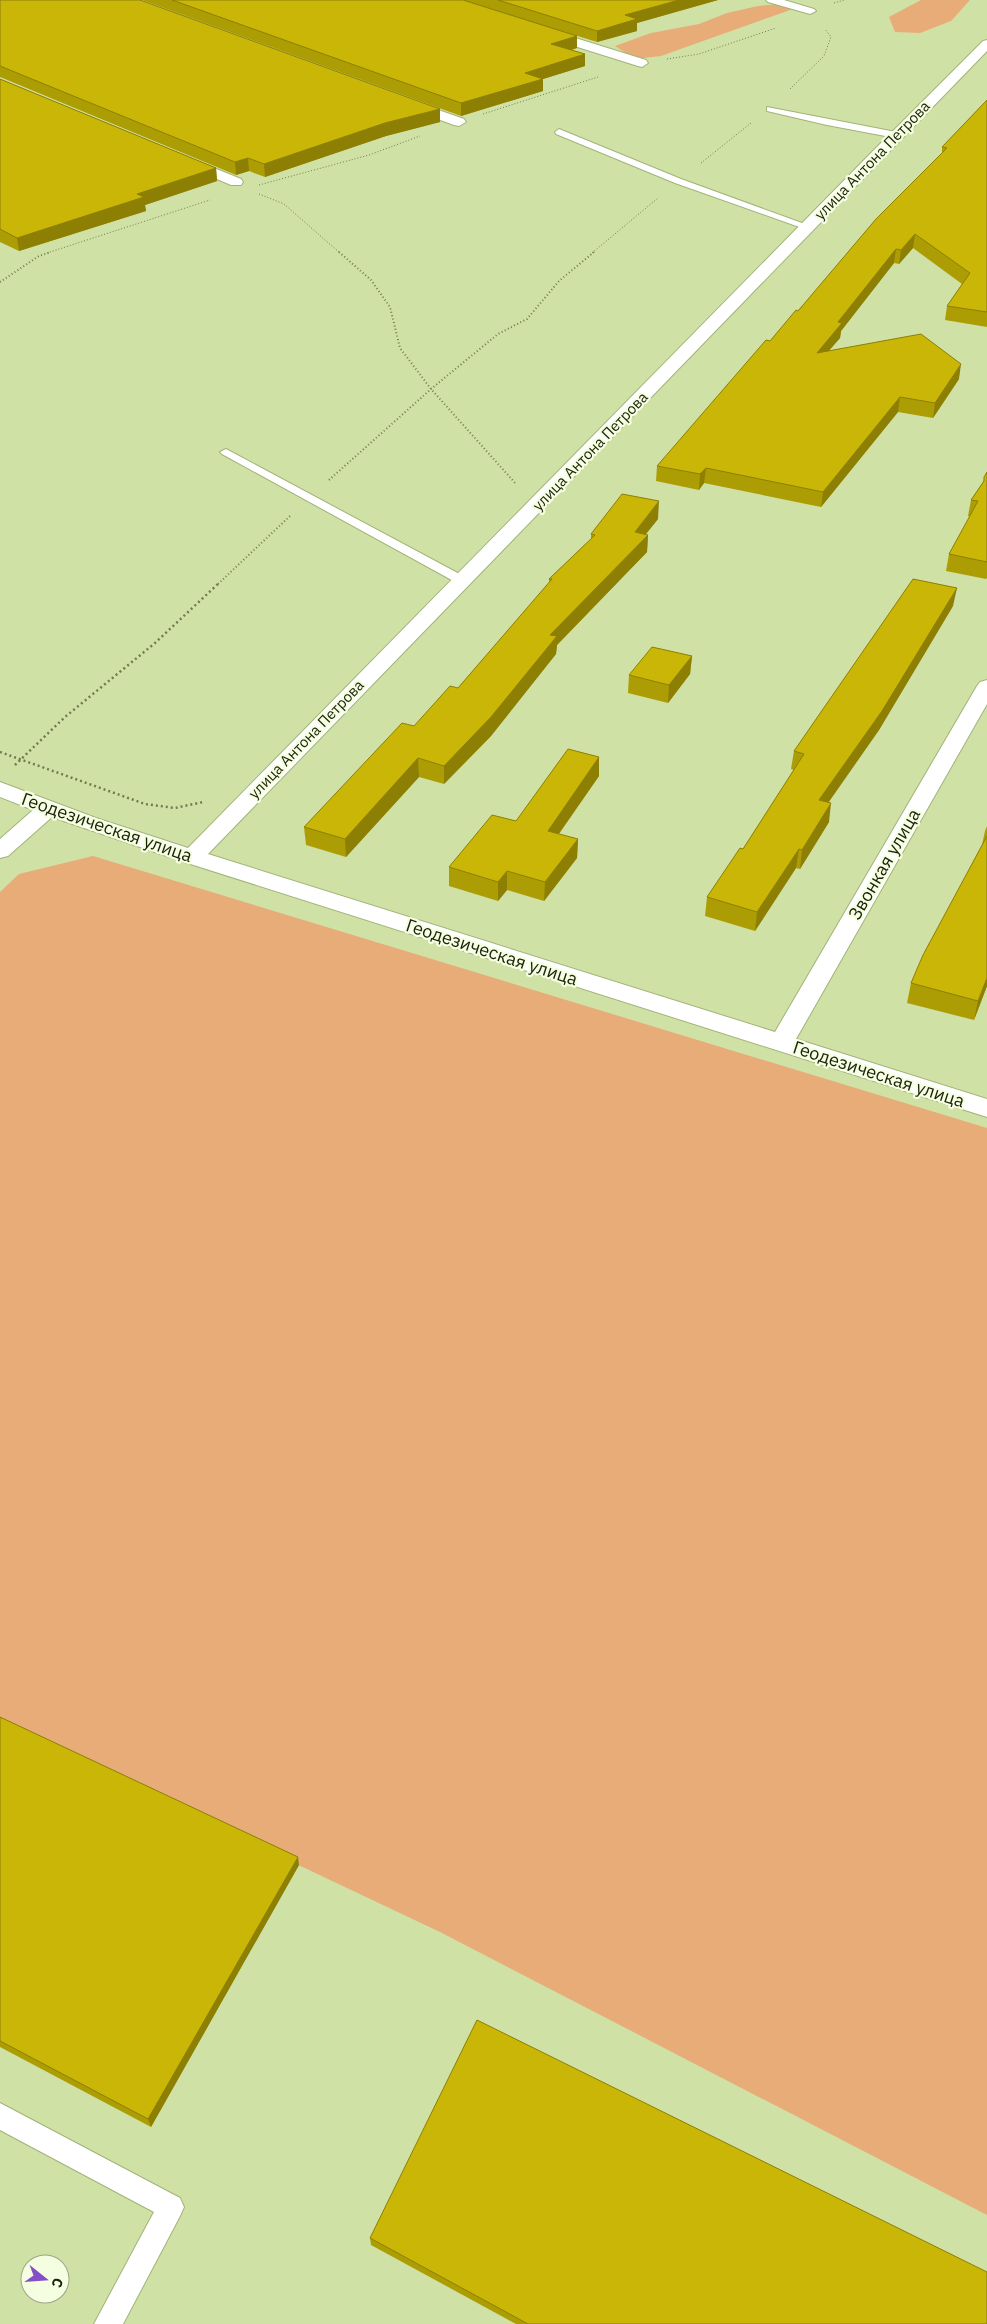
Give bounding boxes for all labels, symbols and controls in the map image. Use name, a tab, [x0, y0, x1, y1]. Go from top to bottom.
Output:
street label: улица Антона Петрова	[810, 97, 934, 223]
street label: улица Антона Петрова	[528, 388, 652, 514]
street label: улица Антона Петрова	[244, 676, 368, 802]
street label: Геодезическая улица	[19, 787, 196, 867]
street label: Звонкая улица	[843, 804, 925, 924]
street label: Геодезическая улица	[403, 913, 581, 991]
street label: Геодезическая улица	[790, 1035, 968, 1113]
north arrow	[20, 2254, 70, 2304]
text: С	[47, 2276, 67, 2290]

